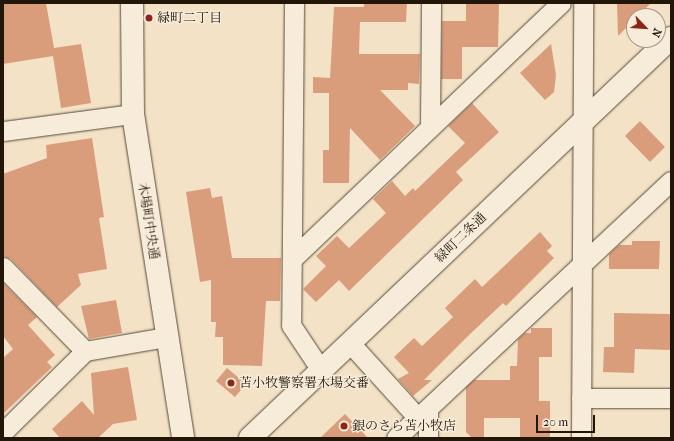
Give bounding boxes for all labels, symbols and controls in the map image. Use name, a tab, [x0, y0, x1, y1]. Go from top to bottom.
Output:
north arrow	[626, 8, 666, 48]
place label: 緑町二丁目	[157, 10, 222, 26]
marker: 緑町二丁目	[144, 13, 154, 23]
text: N	[649, 26, 664, 39]
street label: 木場町中央通	[134, 181, 162, 261]
street label: 緑町二条通	[432, 210, 490, 266]
place label: 苫小牧警察署木場交番	[239, 375, 369, 391]
marker: 苫小牧警察署木場交番	[226, 378, 236, 388]
scale bar	[538, 407, 597, 433]
text: 20 m	[543, 415, 568, 429]
place label: 銀のさら苫小牧店	[352, 418, 456, 434]
marker: 銀のさら苫小牧店	[339, 421, 349, 431]

